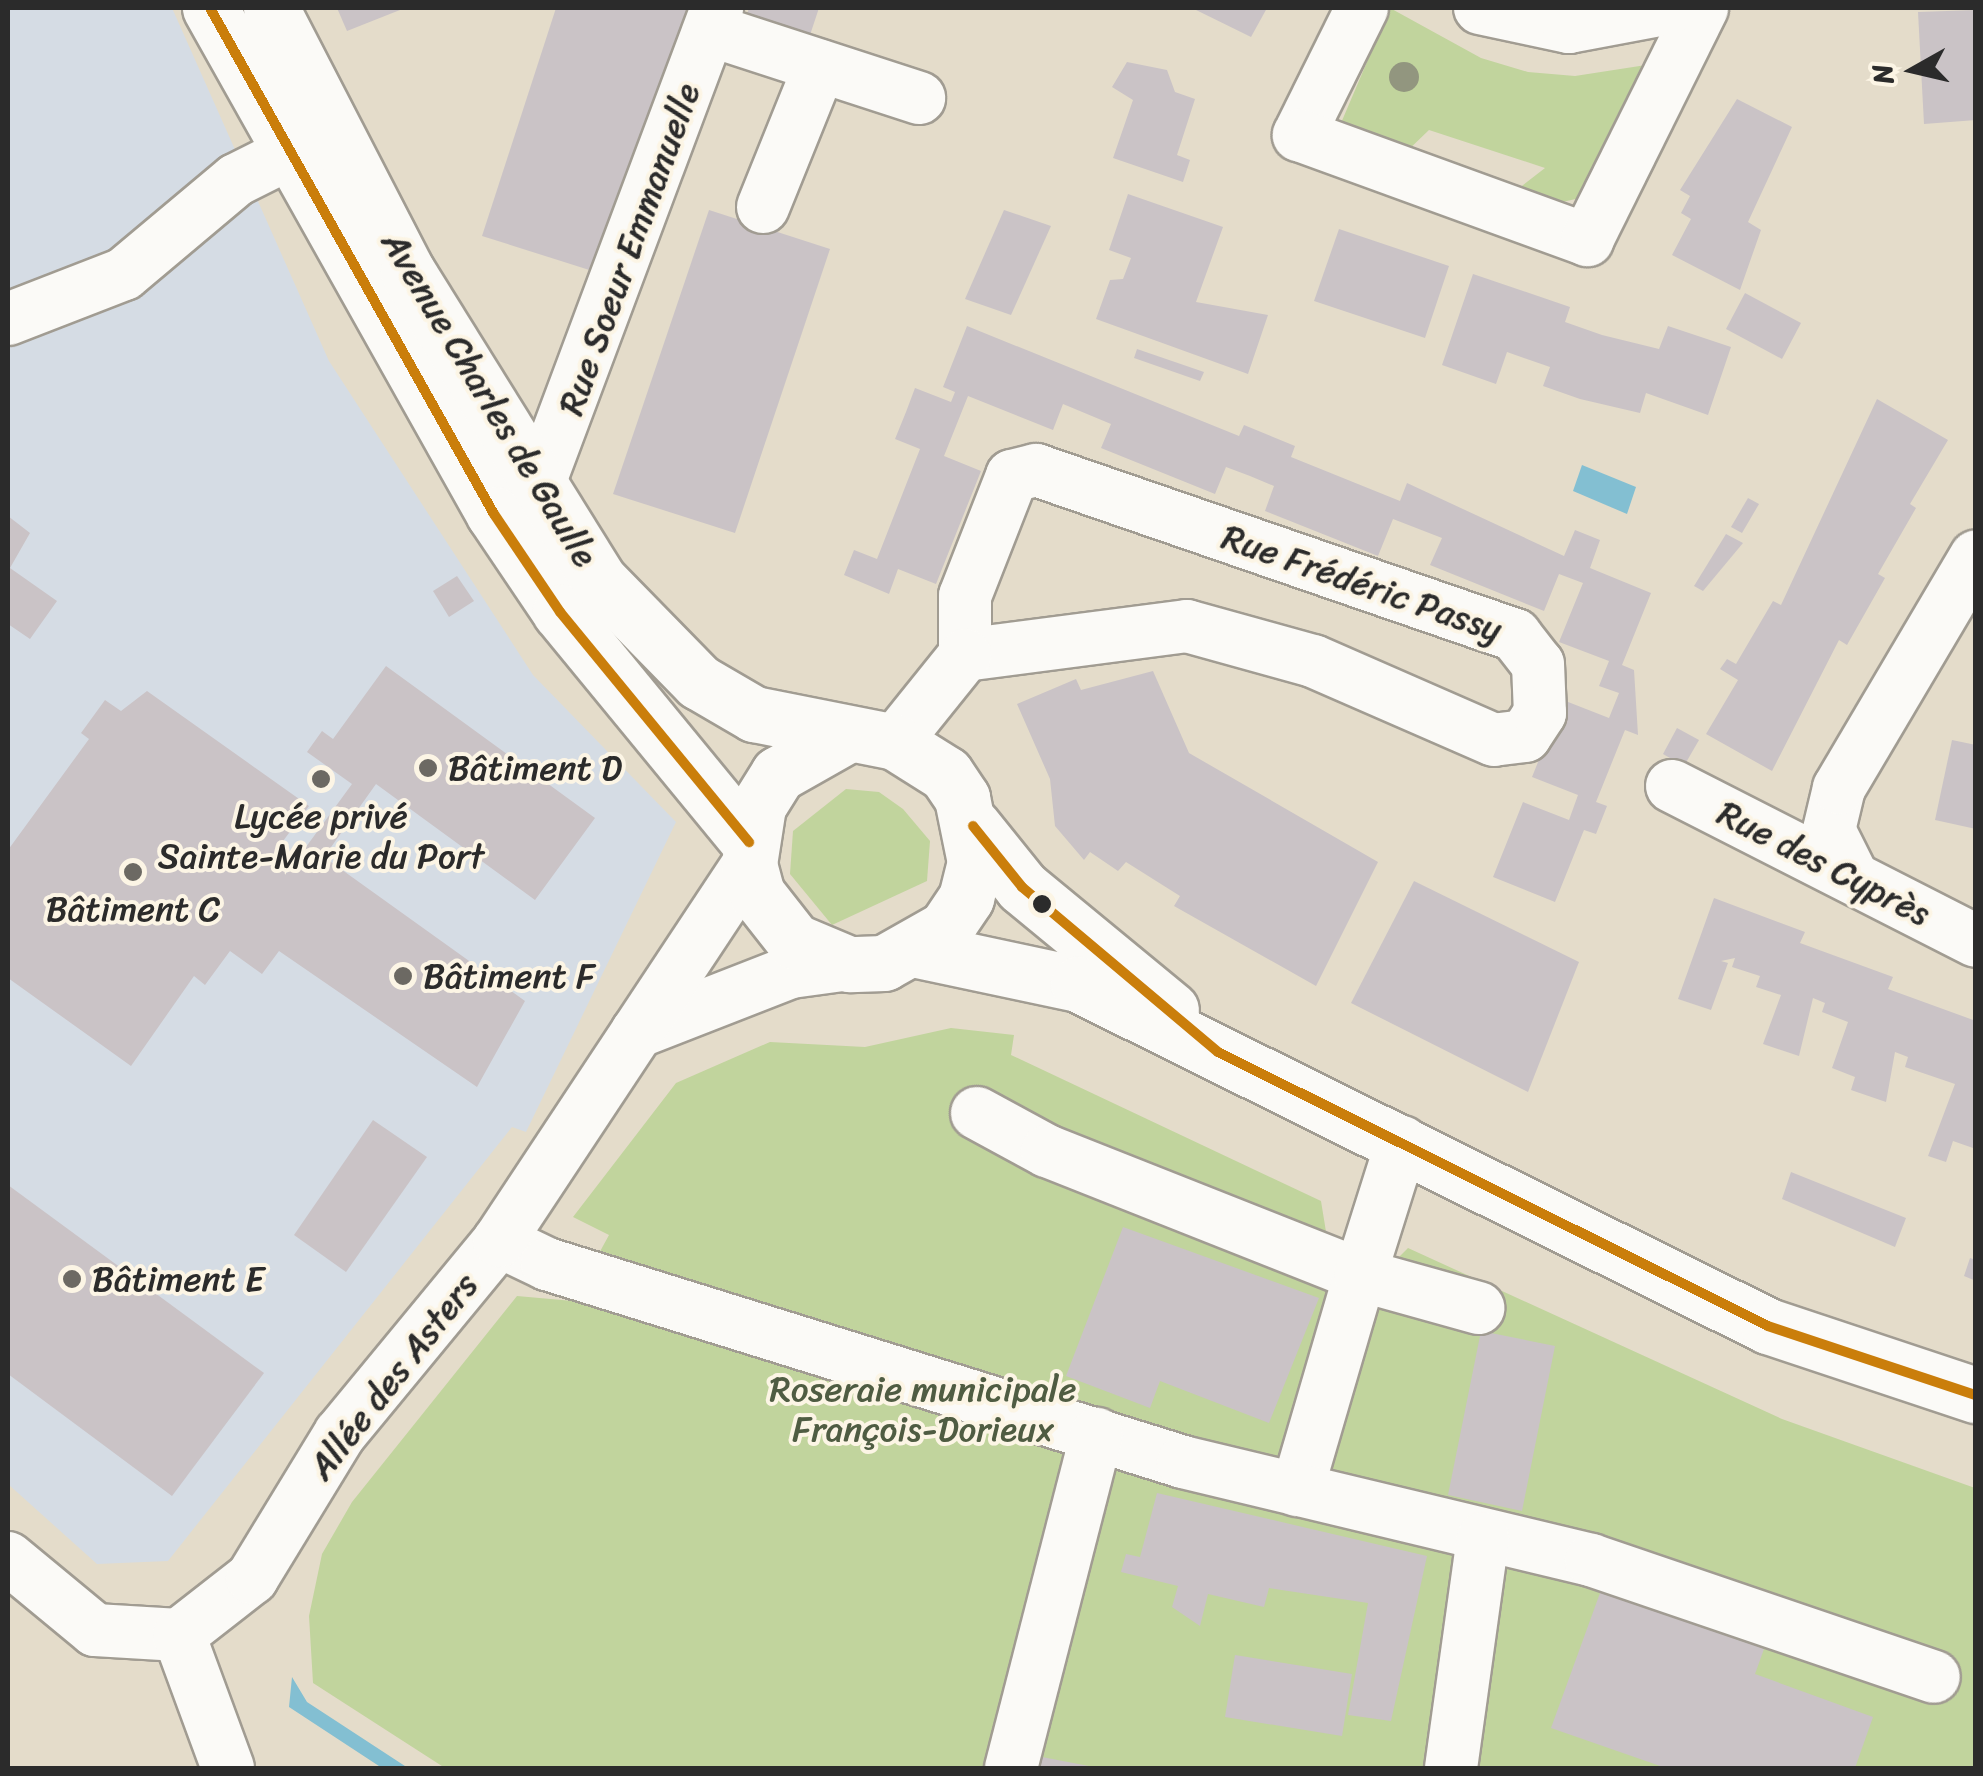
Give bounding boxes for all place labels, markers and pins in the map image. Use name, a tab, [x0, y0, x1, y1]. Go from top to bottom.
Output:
place label: Bâtiment D	[448, 747, 622, 789]
marker: Bâtiment D	[417, 757, 439, 779]
marker: Lycée privé Sainte-Marie du Port	[310, 768, 332, 790]
place label: Lycée privé Sainte-Marie du Port	[157, 795, 485, 877]
marker: Bâtiment C	[122, 861, 144, 883]
place label: Bâtiment C	[46, 888, 220, 930]
unlabelled marker	[1032, 894, 1052, 914]
place label: Bâtiment F	[423, 955, 595, 997]
marker: Bâtiment F	[392, 965, 414, 987]
place label: Bâtiment E	[92, 1258, 264, 1300]
marker: Bâtiment E	[61, 1268, 83, 1290]

